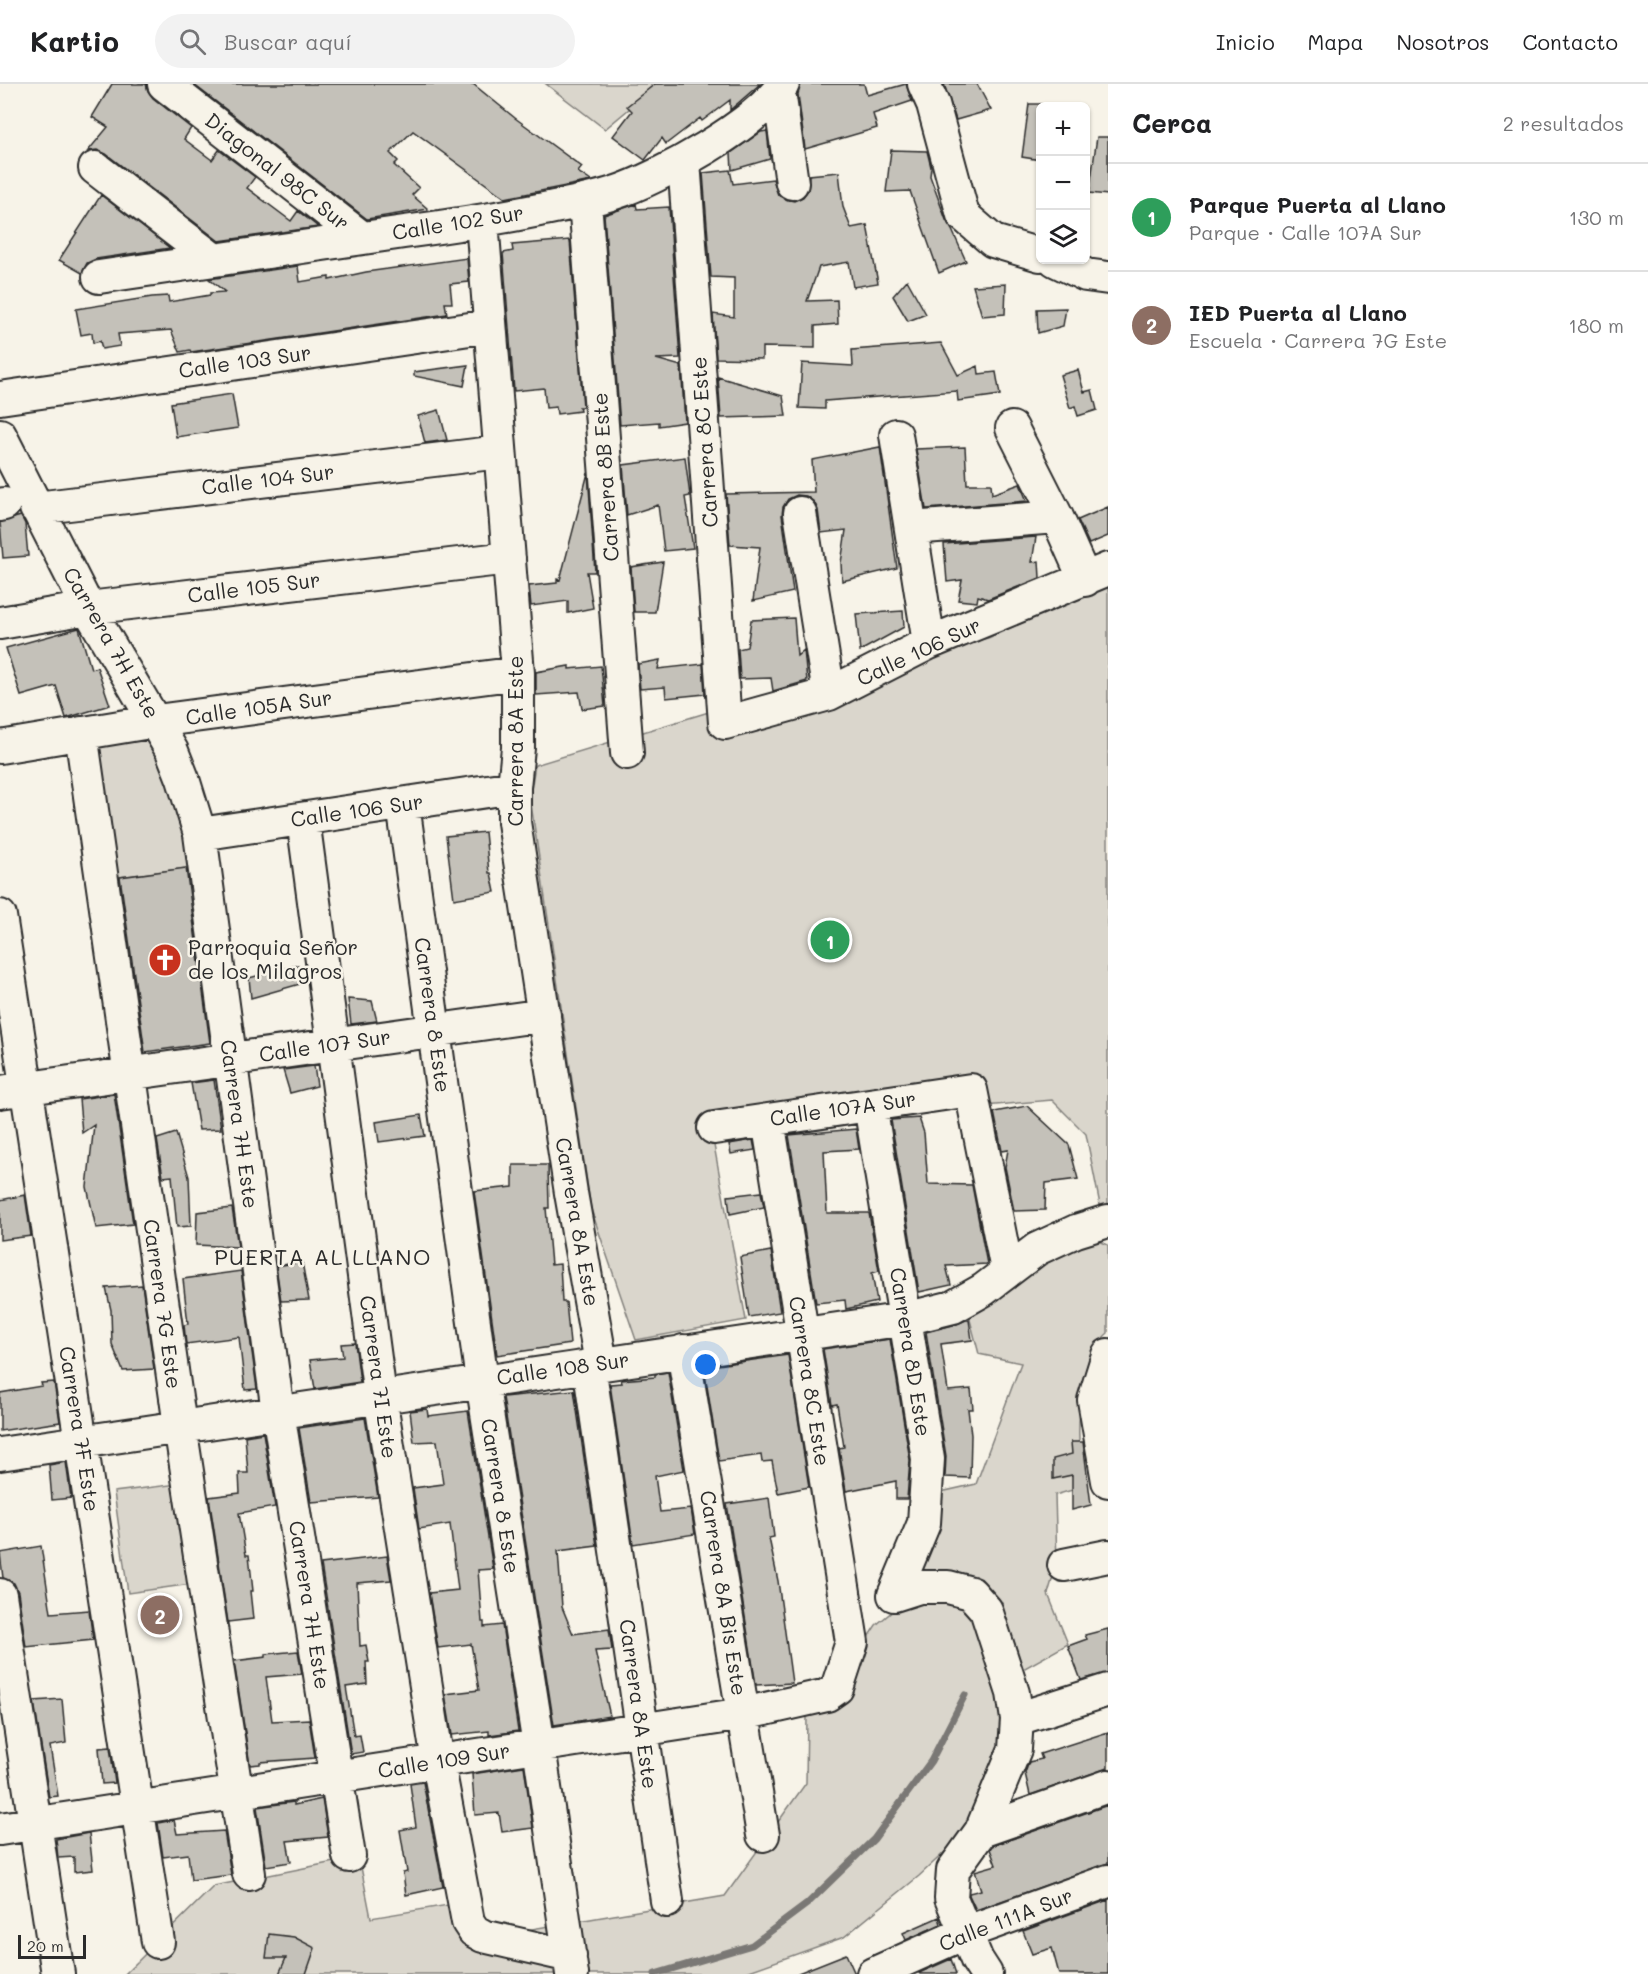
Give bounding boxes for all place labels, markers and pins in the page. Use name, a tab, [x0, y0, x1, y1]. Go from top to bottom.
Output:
pin: 1	[810, 918, 850, 962]
place label: Parroquia Señor de los Milagros	[188, 933, 358, 984]
church icon: Parroquia Señor de los Milagros	[147, 942, 183, 978]
pin: 2	[140, 1592, 180, 1637]

